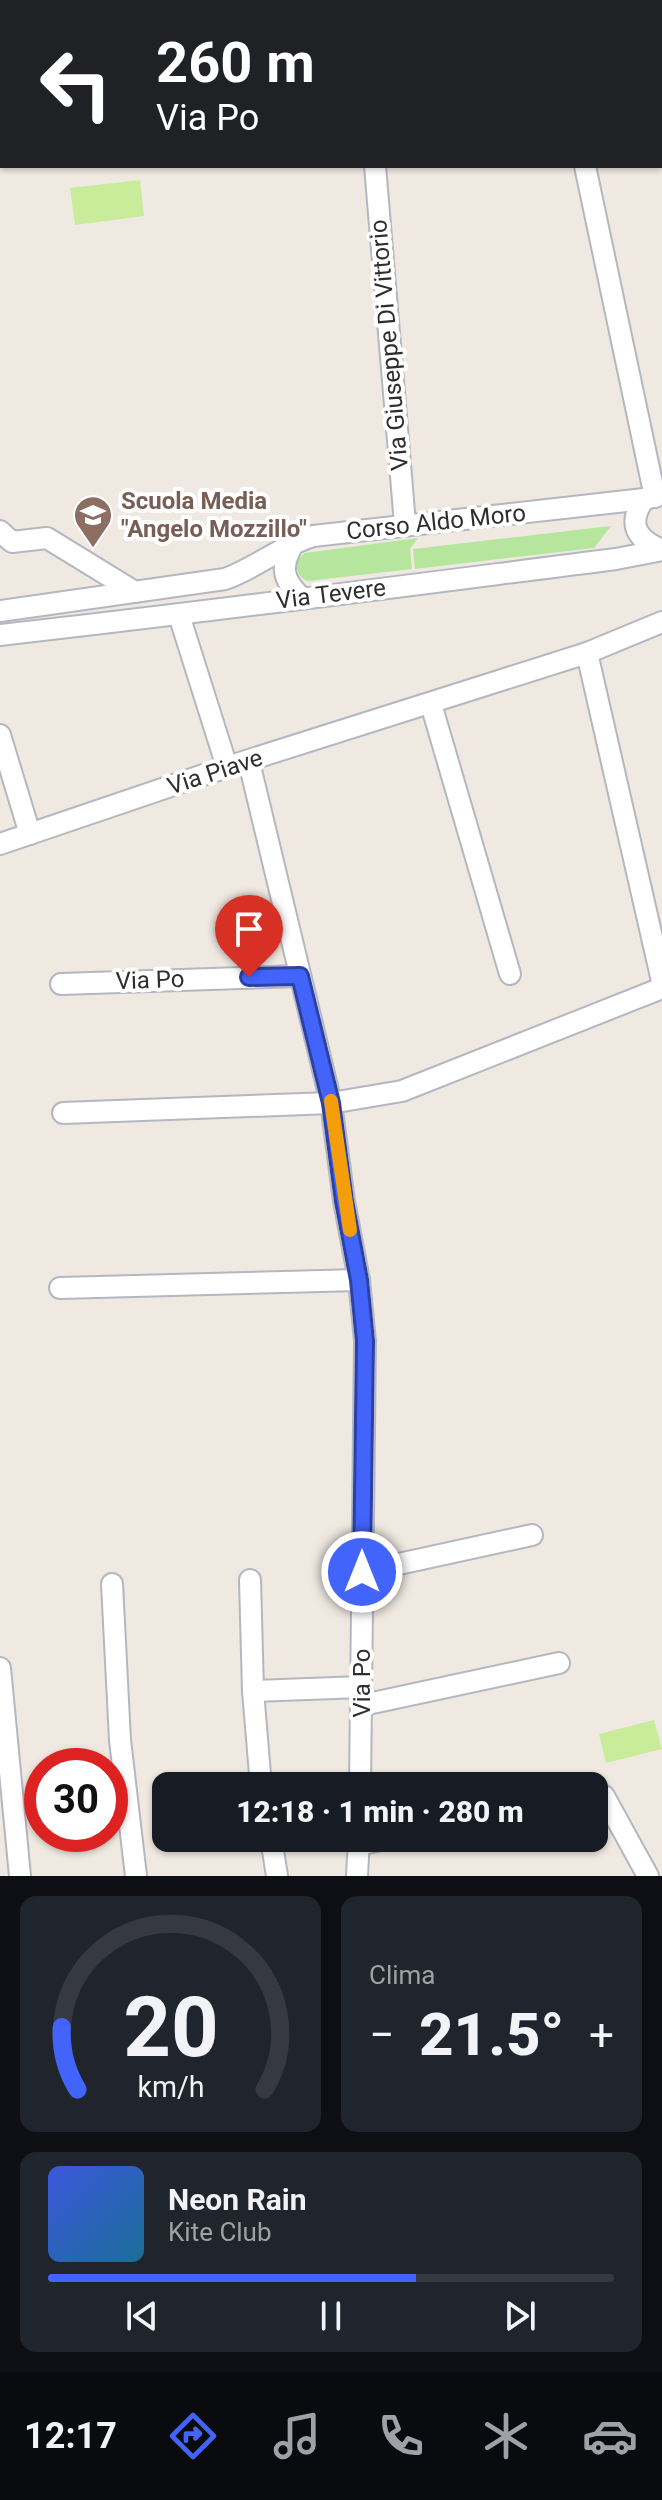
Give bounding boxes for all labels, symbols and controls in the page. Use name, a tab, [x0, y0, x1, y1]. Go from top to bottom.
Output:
text: 260 m	[156, 30, 315, 96]
icon: left	[24, 32, 128, 136]
text: Via Po	[156, 97, 259, 139]
street label: Via Giuseppe Di Vittorio	[364, 218, 414, 472]
place label: Scuola Media "Angelo Mozzillo"	[121, 487, 307, 543]
school or university icon: Scuola Media "Angelo Mozzillo"	[72, 494, 114, 549]
street label: Corso Aldo Moro	[345, 499, 527, 545]
street label: Via Tevere	[275, 573, 387, 615]
street label: Via Piave	[164, 744, 266, 800]
pin	[215, 895, 283, 977]
icon: arrive	[227, 907, 271, 951]
street label: Via Po	[115, 965, 185, 995]
position arrow	[320, 1530, 404, 1614]
street label: Via Po	[348, 1649, 376, 1717]
speed limit sign: 30	[24, 1748, 128, 1852]
text: 12:18 · 1 min · 280 m	[236, 1794, 524, 1829]
text: Clima	[369, 1960, 436, 1990]
text: 20	[123, 1979, 218, 2076]
text: 21.5°	[419, 1999, 564, 2070]
text: −	[369, 2009, 394, 2061]
text: +	[589, 2009, 614, 2061]
text: km/h	[137, 2070, 204, 2104]
text: Neon Rain	[168, 2182, 307, 2217]
text: Kite Club	[168, 2217, 272, 2247]
icon: previous	[120, 2294, 164, 2338]
icon: pause	[309, 2294, 353, 2338]
icon: next	[498, 2294, 542, 2338]
icon: directions	[165, 2408, 221, 2464]
icon: music	[269, 2408, 325, 2464]
icon: phone	[373, 2408, 429, 2464]
icon: climate	[478, 2408, 534, 2464]
icon: car	[582, 2408, 638, 2464]
text: 12:17	[24, 2415, 117, 2457]

